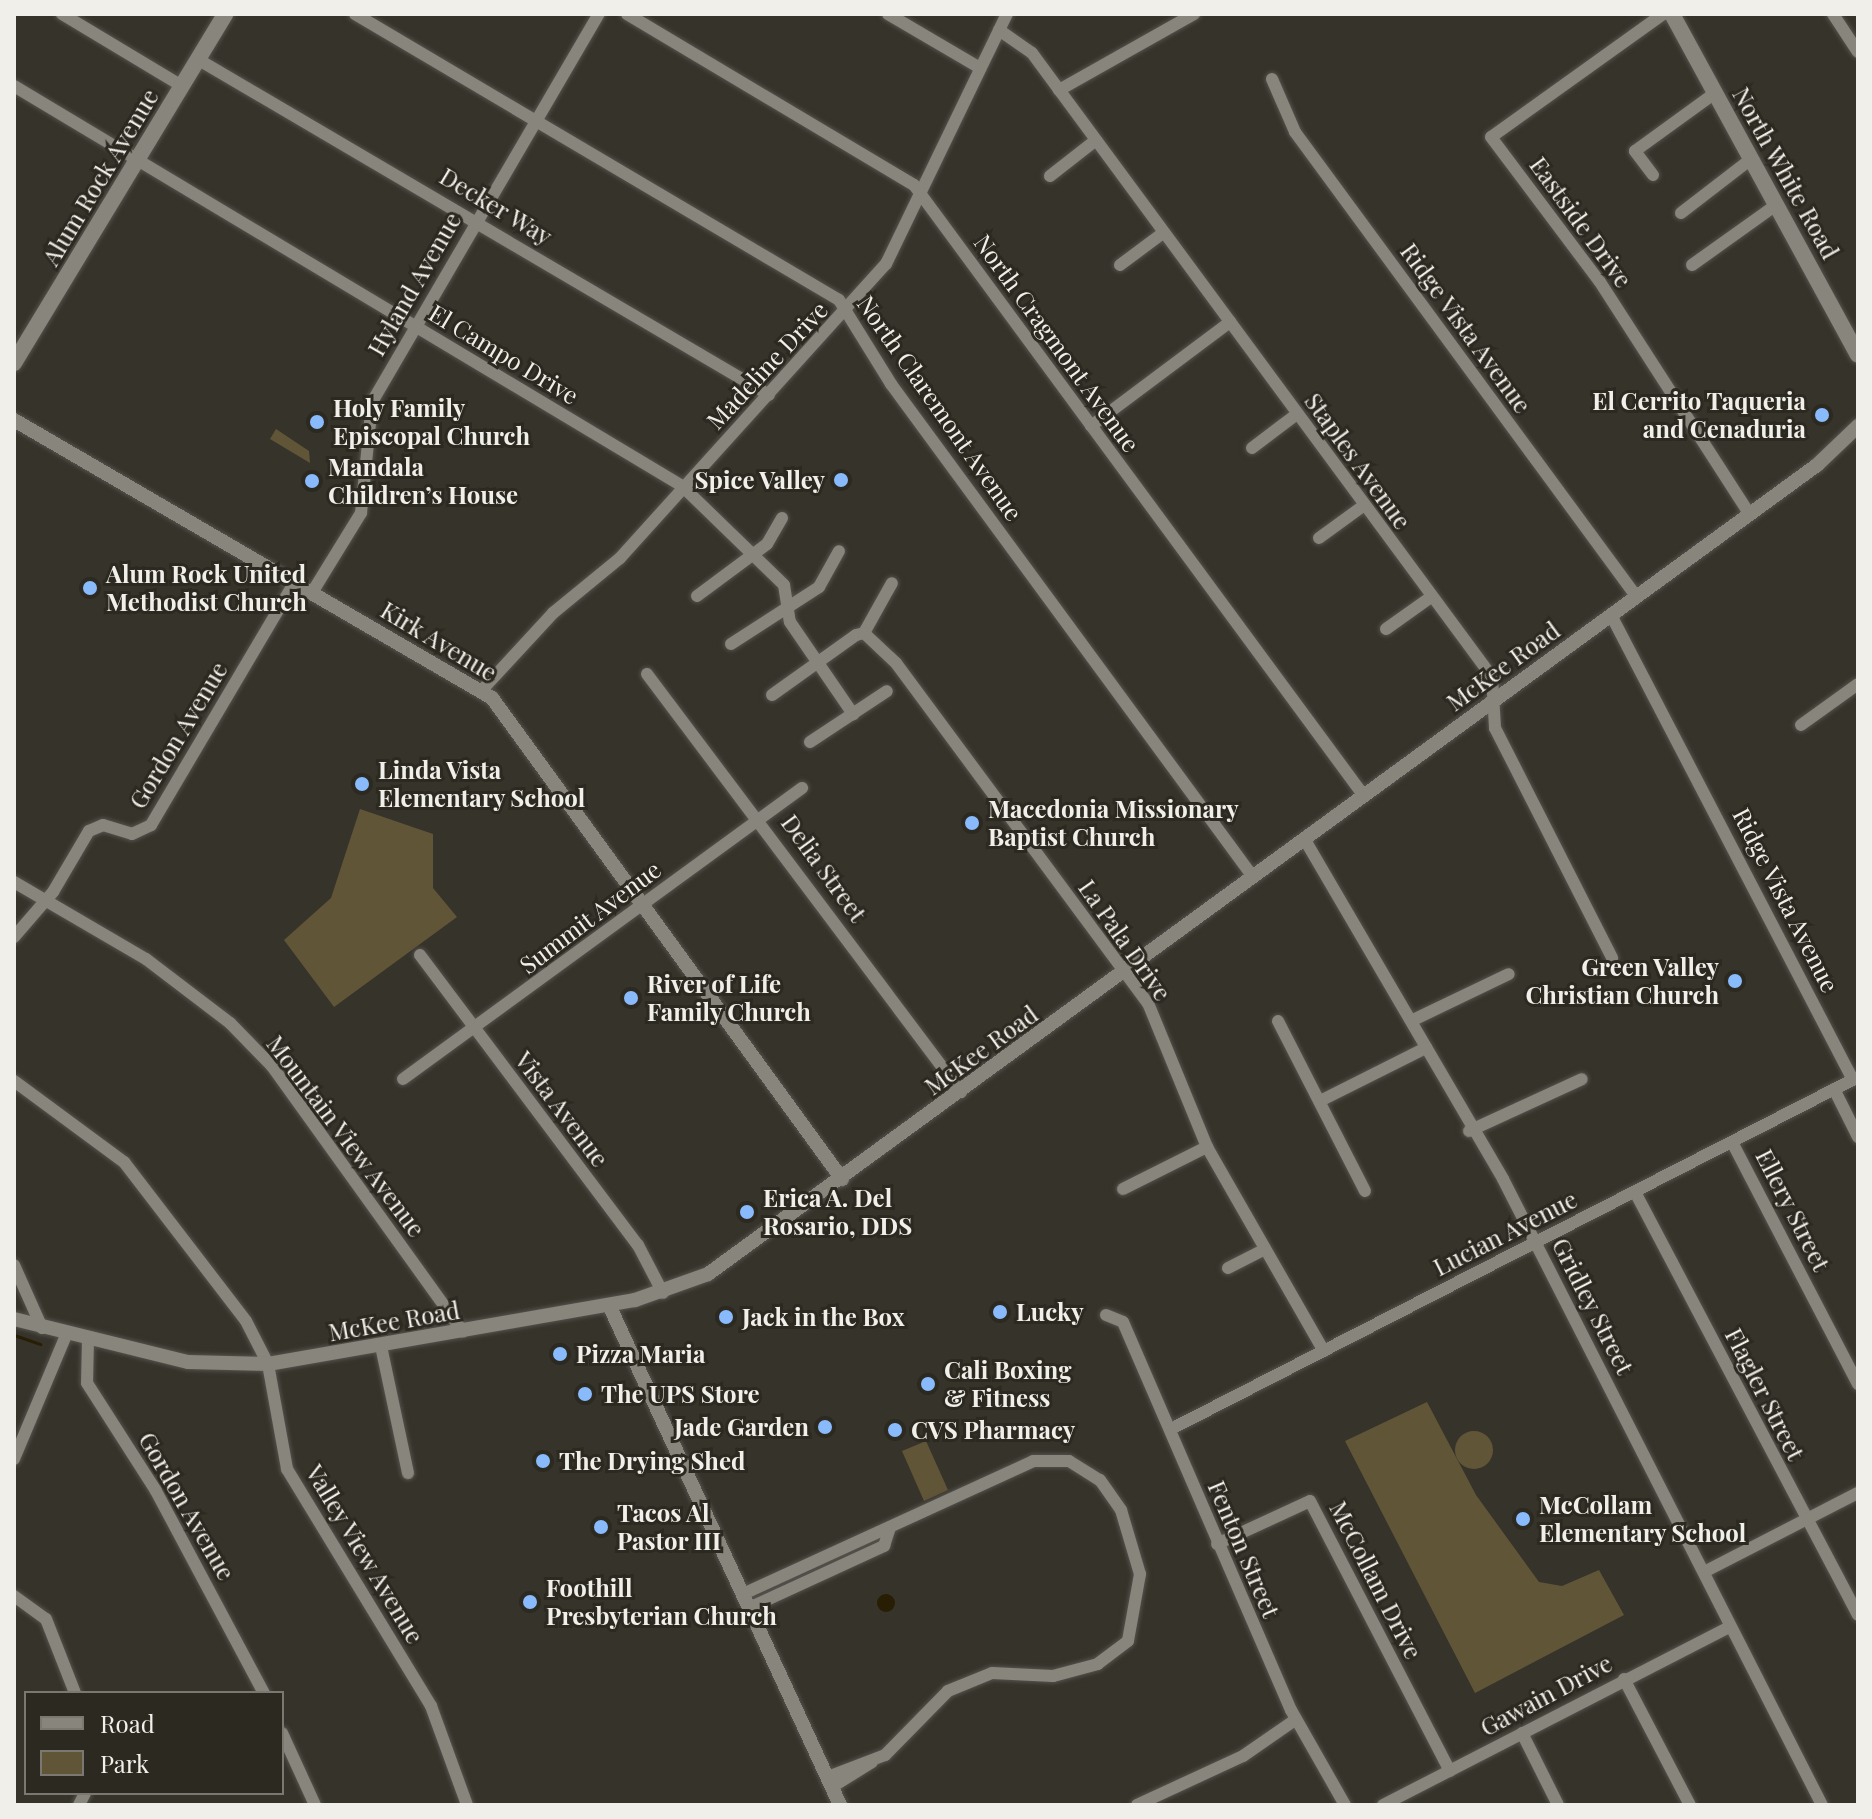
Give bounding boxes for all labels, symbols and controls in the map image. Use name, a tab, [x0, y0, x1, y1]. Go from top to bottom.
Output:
street label: North White Road	[1727, 82, 1845, 264]
street label: Alum Rock Avenue	[36, 83, 164, 271]
street label: Eastside Drive	[1524, 151, 1638, 293]
street label: Decker Way	[434, 161, 558, 251]
street label: Hyland Avenue	[361, 207, 467, 361]
street label: North Cragmont Avenue	[968, 228, 1146, 458]
street label: Ridge Vista Avenue	[1394, 237, 1538, 419]
street label: North Claremont Avenue	[851, 290, 1029, 526]
street label: Madeline Drive	[701, 295, 833, 435]
street label: El Campo Drive	[424, 298, 584, 410]
street label: Staples Avenue	[1299, 387, 1417, 535]
place label: El Cerrito Taqueria and Cenaduria	[1592, 387, 1806, 443]
place label: Holy Family Episcopal Church	[333, 394, 530, 450]
marker: El Cerrito Taqueria and Cenaduria	[1813, 406, 1831, 424]
marker: Holy Family Episcopal Church	[308, 413, 326, 431]
place label: Mandala Children’s House	[328, 453, 518, 509]
place label: Spice Valley	[694, 466, 825, 494]
marker: Spice Valley	[832, 471, 850, 489]
marker: Mandala Children’s House	[303, 472, 321, 490]
place label: Alum Rock United Methodist Church	[106, 560, 307, 616]
marker: Alum Rock United Methodist Church	[81, 579, 99, 597]
street label: Kirk Avenue	[375, 595, 503, 687]
street label: McKee Road	[1441, 615, 1565, 717]
street label: Gordon Avenue	[123, 656, 233, 814]
place label: Linda Vista Elementary School	[378, 756, 586, 812]
marker: Linda Vista Elementary School	[353, 775, 371, 793]
place label: Macedonia Missionary Baptist Church	[988, 795, 1239, 851]
street label: Ridge Vista Avenue	[1727, 802, 1845, 998]
street label: Delia Street	[775, 809, 873, 927]
marker: Macedonia Missionary Baptist Church	[963, 814, 981, 832]
street label: Summit Avenue	[513, 854, 667, 980]
street label: La Pala Drive	[1073, 874, 1177, 1006]
place label: Green Valley Christian Church	[1525, 953, 1719, 1009]
place label: River of Life Family Church	[647, 970, 811, 1026]
marker: Green Valley Christian Church	[1726, 972, 1744, 990]
marker: River of Life Family Church	[622, 989, 640, 1007]
street label: McKee Road	[919, 999, 1043, 1101]
street label: Mountain View Avenue	[260, 1029, 432, 1243]
street label: Vista Avenue	[509, 1045, 615, 1173]
street label: Ellery Street	[1750, 1144, 1836, 1276]
place label: Erica A. Del Rosario, DDS	[763, 1184, 912, 1240]
street label: Lucian Avenue	[1428, 1184, 1582, 1282]
marker: Erica A. Del Rosario, DDS	[738, 1203, 756, 1221]
street label: Gridley Street	[1546, 1233, 1640, 1379]
street label: McKee Road	[326, 1295, 462, 1347]
place label: Lucky	[1016, 1298, 1084, 1326]
place label: Jack in the Box	[742, 1303, 905, 1331]
marker: Lucky	[991, 1303, 1009, 1321]
marker: Jack in the Box	[717, 1308, 735, 1326]
street label: Flagler Street	[1719, 1323, 1811, 1465]
place label: Pizza Maria	[576, 1340, 705, 1368]
marker: Pizza Maria	[551, 1345, 569, 1363]
place label: Cali Boxing & Fitness	[944, 1356, 1071, 1412]
marker: Cali Boxing & Fitness	[919, 1375, 937, 1393]
place label: The UPS Store	[601, 1380, 760, 1408]
marker: The UPS Store	[576, 1385, 594, 1403]
place label: Jade Garden	[674, 1413, 809, 1441]
place label: CVS Pharmacy	[911, 1416, 1075, 1444]
marker: Jade Garden	[816, 1418, 834, 1436]
marker: CVS Pharmacy	[886, 1421, 904, 1439]
street label: Gordon Avenue	[133, 1427, 241, 1585]
place label: The Drying Shed	[559, 1447, 745, 1475]
marker: The Drying Shed	[534, 1452, 552, 1470]
street label: Valley View Avenue	[300, 1458, 430, 1650]
street label: Fenton Street	[1202, 1476, 1286, 1622]
place label: McCollam Elementary School	[1539, 1491, 1747, 1547]
street label: McCollam Drive	[1324, 1496, 1428, 1664]
place label: Tacos Al Pastor III	[617, 1499, 721, 1555]
marker: McCollam Elementary School	[1514, 1510, 1532, 1528]
marker: Tacos Al Pastor III	[592, 1518, 610, 1536]
place label: Foothill Presbyterian Church	[546, 1574, 777, 1630]
marker: Foothill Presbyterian Church	[521, 1593, 539, 1611]
street label: Gawain Drive	[1475, 1648, 1617, 1742]
legend	[24, 1691, 284, 1795]
text: Road	[100, 1707, 155, 1739]
text: Park	[100, 1747, 149, 1779]

